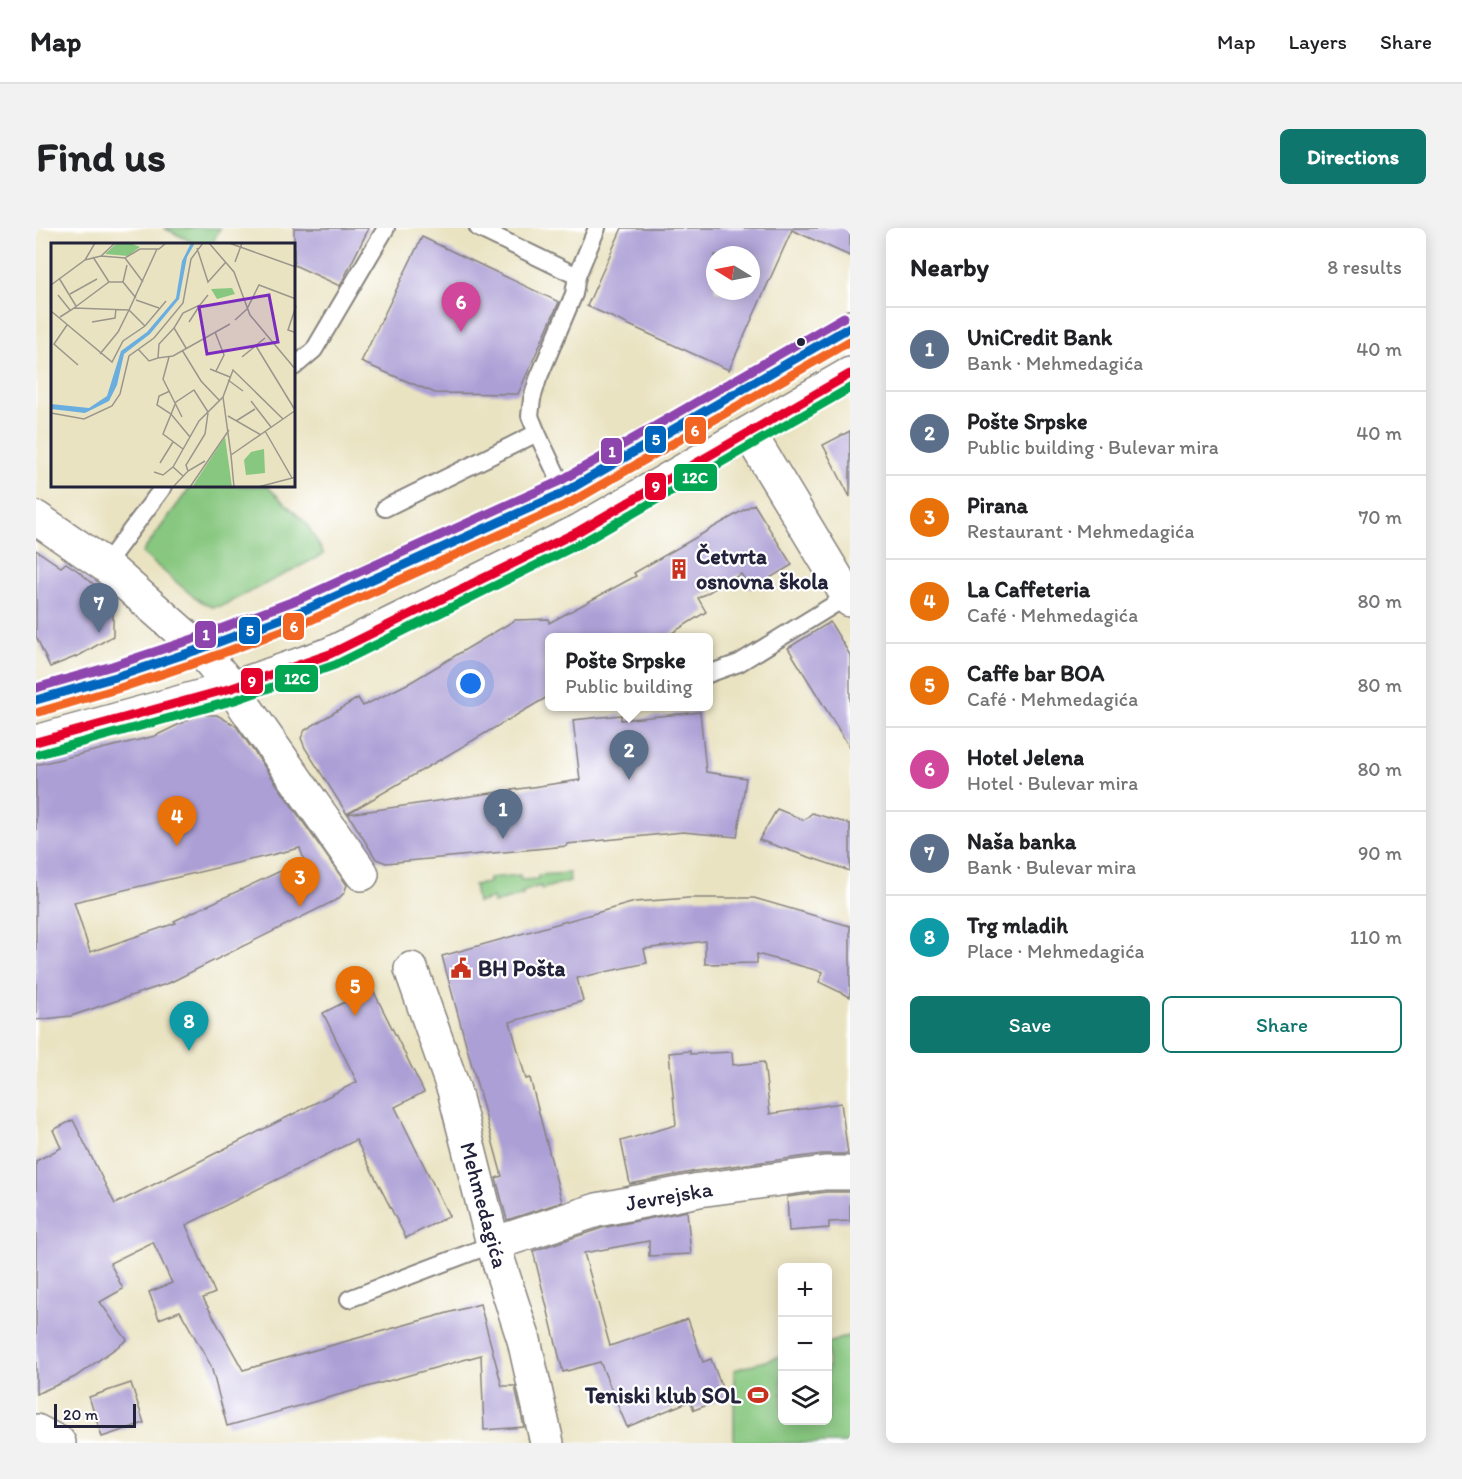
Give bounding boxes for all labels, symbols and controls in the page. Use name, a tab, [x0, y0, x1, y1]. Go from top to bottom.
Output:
text: Map	[30, 24, 81, 58]
text: Map	[1217, 29, 1256, 54]
text: Layers	[1289, 29, 1347, 54]
text: Share	[1380, 29, 1432, 54]
button: Directions	[1280, 129, 1426, 184]
text: Find us	[36, 131, 166, 182]
inset map	[51, 243, 296, 488]
north arrow	[706, 246, 760, 300]
text: Nearby	[910, 251, 989, 283]
text: 8 results	[1327, 255, 1402, 279]
pin: 6	[442, 282, 480, 332]
text: UniCredit Bank	[967, 324, 1112, 351]
unlabelled marker	[795, 336, 807, 348]
text: 1	[925, 337, 934, 361]
text: 40 m	[1356, 337, 1402, 361]
text: Bank · Mehmedagića	[967, 351, 1143, 375]
text: Pošte Srpske	[967, 408, 1087, 435]
line badge: 6	[684, 416, 707, 445]
text: 6	[691, 421, 700, 440]
text: 2	[924, 421, 935, 445]
text: 40 m	[1356, 421, 1402, 445]
line badge: 5	[644, 425, 667, 454]
text: 5	[652, 430, 661, 449]
text: Public building · Bulevar mira	[967, 435, 1219, 459]
line badge: 1	[600, 437, 623, 465]
text: 1	[608, 442, 616, 461]
line badge: 12C	[673, 463, 718, 492]
text: 12C	[682, 468, 709, 487]
line badge: 9	[644, 472, 667, 501]
text: 9	[652, 477, 660, 496]
text: Pirana	[967, 492, 1028, 519]
text: 3	[924, 505, 935, 529]
text: 70 m	[1358, 505, 1402, 529]
text: Restaurant · Mehmedagića	[967, 519, 1194, 543]
place label: Četvrta osnovna škola	[696, 543, 828, 595]
building icon: Četvrta osnovna škola	[667, 557, 691, 581]
text: La Caffeteria	[967, 576, 1090, 603]
pin: 7	[80, 584, 118, 633]
text: 4	[923, 589, 936, 613]
text: 80 m	[1357, 589, 1402, 613]
text: Café · Mehmedagića	[967, 603, 1138, 627]
line badge: 6	[282, 612, 305, 641]
line badge: 5	[238, 616, 261, 645]
text: 6	[290, 617, 299, 636]
line badge: 1	[194, 620, 217, 649]
text: 5	[246, 621, 255, 640]
text: 1	[202, 625, 210, 644]
popup	[545, 633, 713, 711]
text: Pošte Srpske	[565, 647, 686, 674]
text: Caffe bar BOA	[967, 660, 1104, 687]
line badge: 12C	[274, 664, 319, 693]
line badge: 9	[240, 667, 264, 695]
text: 12C	[284, 669, 311, 688]
your location	[456, 669, 485, 698]
text: 9	[248, 672, 256, 691]
text: 5	[924, 673, 935, 697]
text: 80 m	[1357, 673, 1402, 697]
text: Public building	[565, 674, 693, 698]
text: Café · Mehmedagića	[967, 687, 1138, 711]
pin: 2	[610, 730, 648, 780]
text: Hotel Jelena	[967, 744, 1084, 771]
text: 6	[924, 757, 935, 781]
text: 80 m	[1357, 757, 1402, 781]
text: Hotel · Bulevar mira	[967, 771, 1138, 795]
pin: 1	[484, 790, 522, 839]
pin: 4	[158, 796, 196, 846]
text: Naša banka	[967, 828, 1076, 855]
text: 7	[925, 841, 934, 865]
text: 90 m	[1358, 841, 1402, 865]
text: Bank · Bulevar mira	[967, 855, 1136, 879]
pin: 3	[280, 858, 320, 907]
text: Trg mladih	[967, 912, 1068, 939]
text: 8	[924, 925, 935, 949]
text: 110 m	[1350, 925, 1402, 949]
text: Place · Mehmedagića	[967, 939, 1144, 963]
place label: BH Pošta	[478, 955, 566, 982]
public building icon: BH Pošta	[449, 956, 473, 980]
pin: 5	[336, 966, 374, 1016]
button: Save	[910, 996, 1150, 1053]
button: Share	[1162, 996, 1402, 1053]
pin: 8	[170, 1002, 208, 1051]
street label: Mehmedagića	[454, 1139, 514, 1271]
street label: Jevrejska	[623, 1175, 715, 1217]
map controls	[778, 1263, 832, 1425]
button: +	[778, 1263, 832, 1317]
button: −	[778, 1317, 832, 1371]
button: layers	[778, 1371, 832, 1425]
place label: Teniski klub SOL	[584, 1382, 742, 1409]
sports icon: Teniski klub SOL	[746, 1383, 770, 1407]
scale bar	[54, 1401, 136, 1428]
text: 20 m	[63, 1405, 98, 1424]

